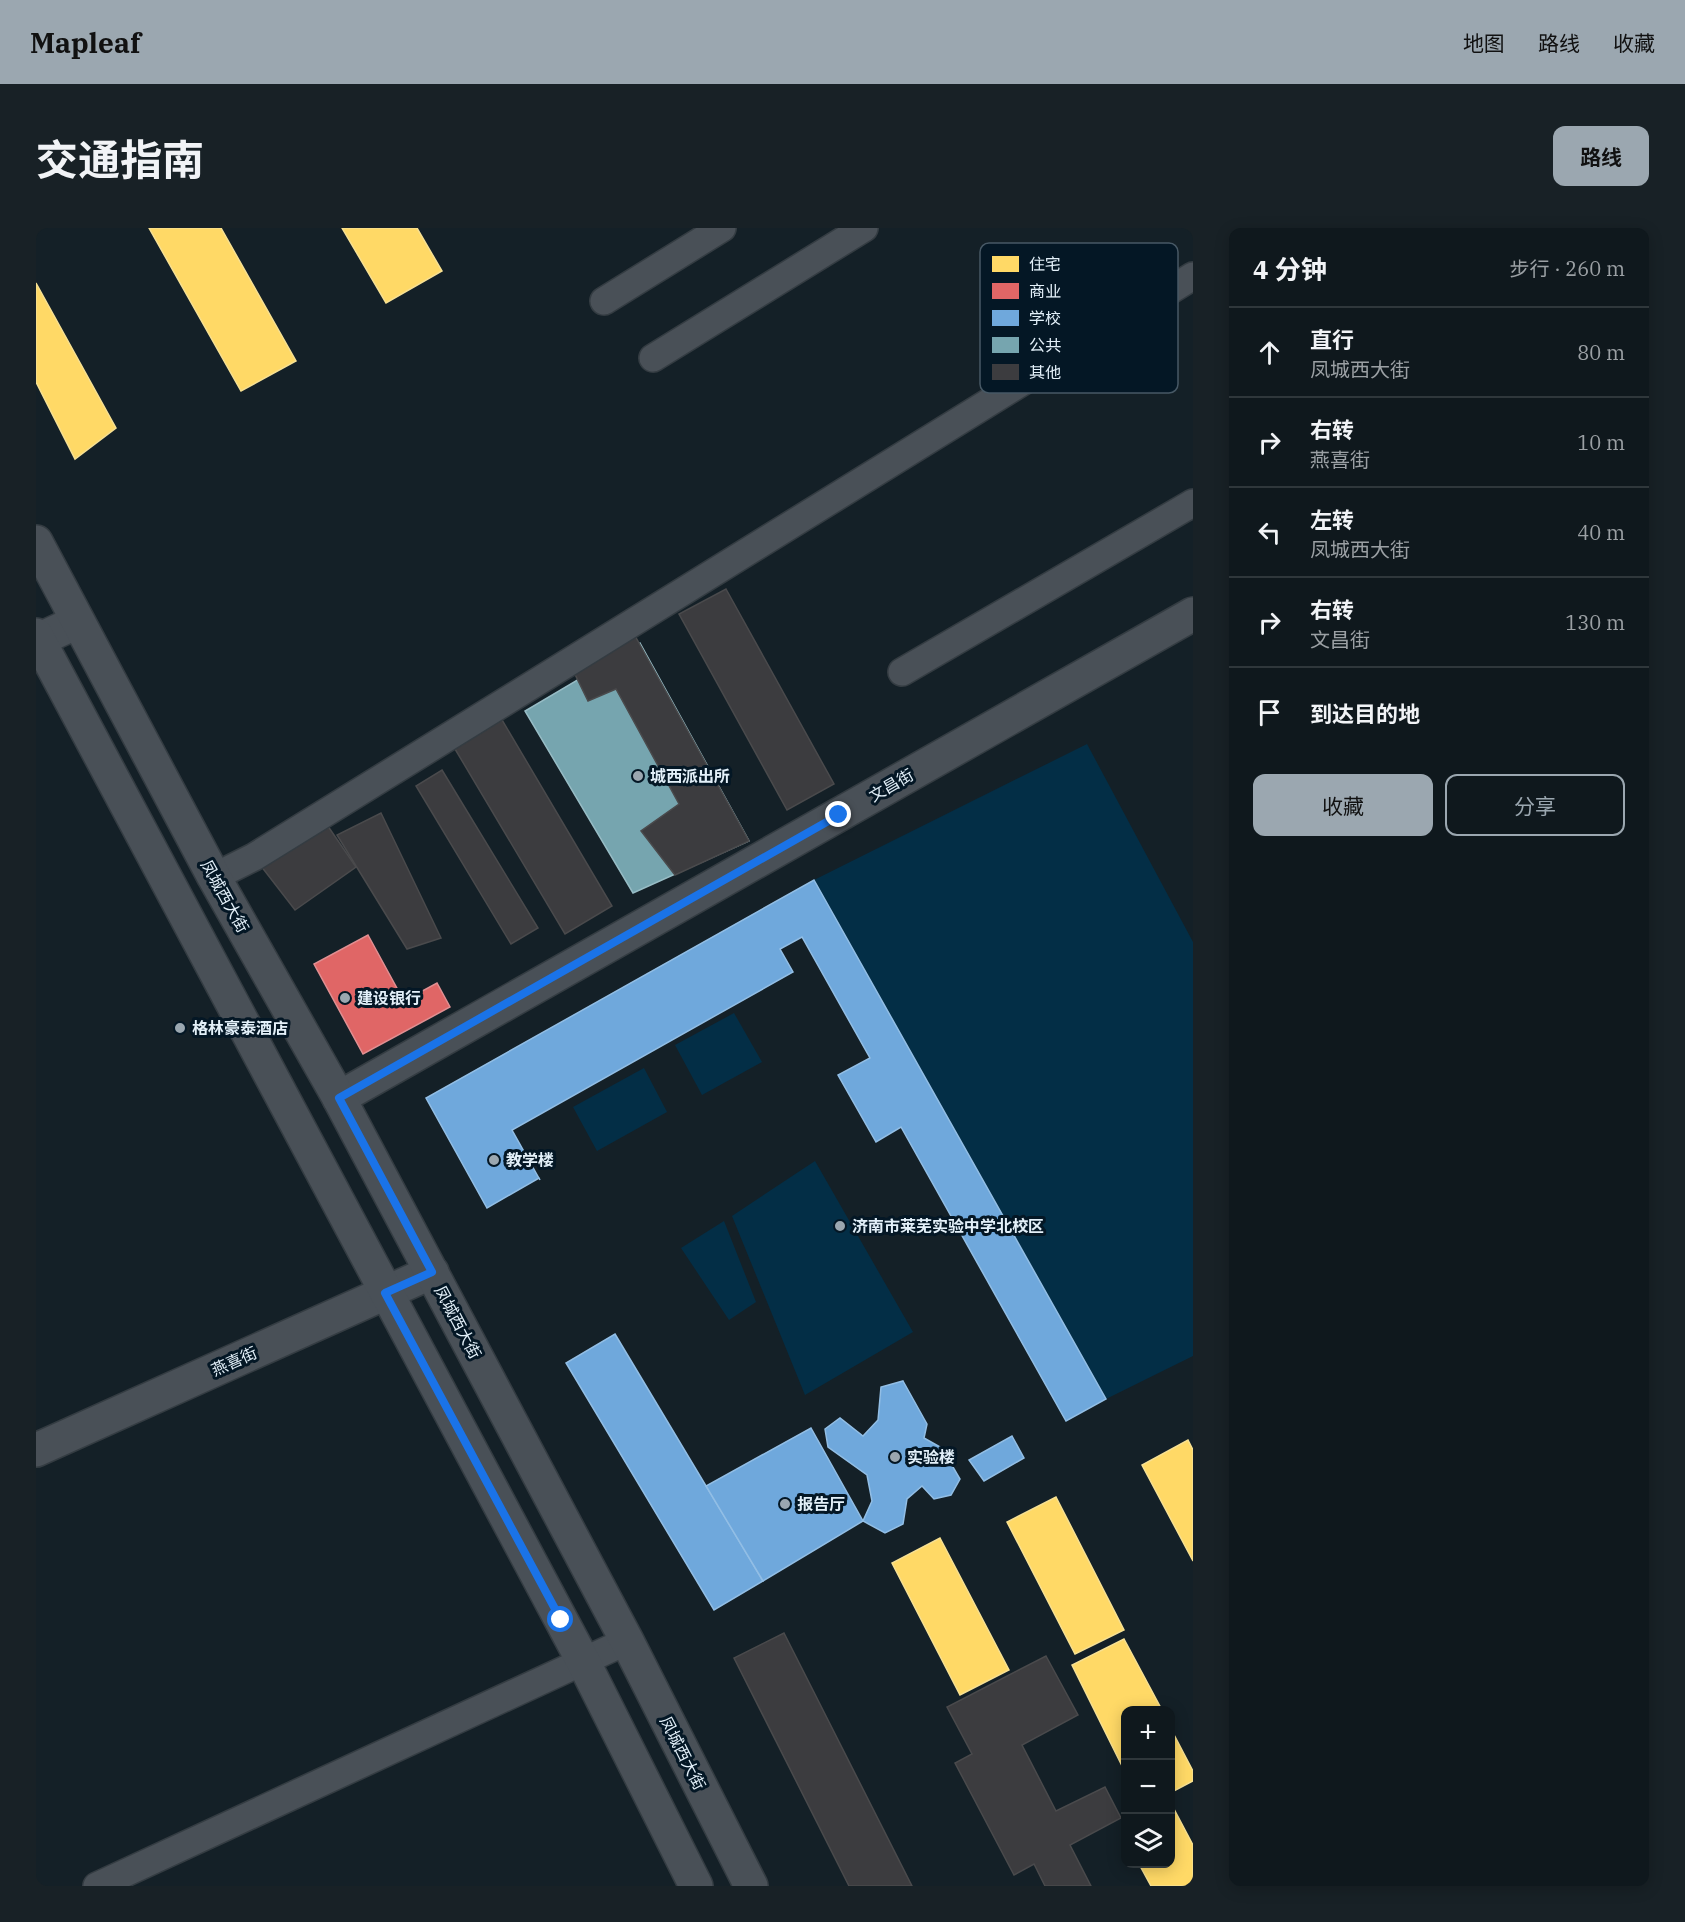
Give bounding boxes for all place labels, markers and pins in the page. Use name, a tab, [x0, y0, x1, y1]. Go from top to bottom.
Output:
place label: 城西派出所	[650, 766, 730, 786]
marker: 城西派出所	[631, 769, 645, 783]
place label: 建设银行	[357, 988, 421, 1008]
marker: 建设银行	[338, 991, 352, 1005]
place label: 格林豪泰酒店	[192, 1018, 288, 1038]
marker: 格林豪泰酒店	[173, 1021, 187, 1035]
place label: 教学楼	[506, 1150, 554, 1170]
marker: 教学楼	[487, 1153, 501, 1167]
place label: 济南市莱芜实验中学北校区	[852, 1216, 1044, 1236]
marker: 济南市莱芜实验中学北校区	[833, 1219, 847, 1233]
place label: 实验楼	[907, 1447, 955, 1467]
marker: 实验楼	[888, 1450, 902, 1464]
place label: 报告厅	[797, 1494, 845, 1514]
marker: 报告厅	[778, 1497, 792, 1511]

